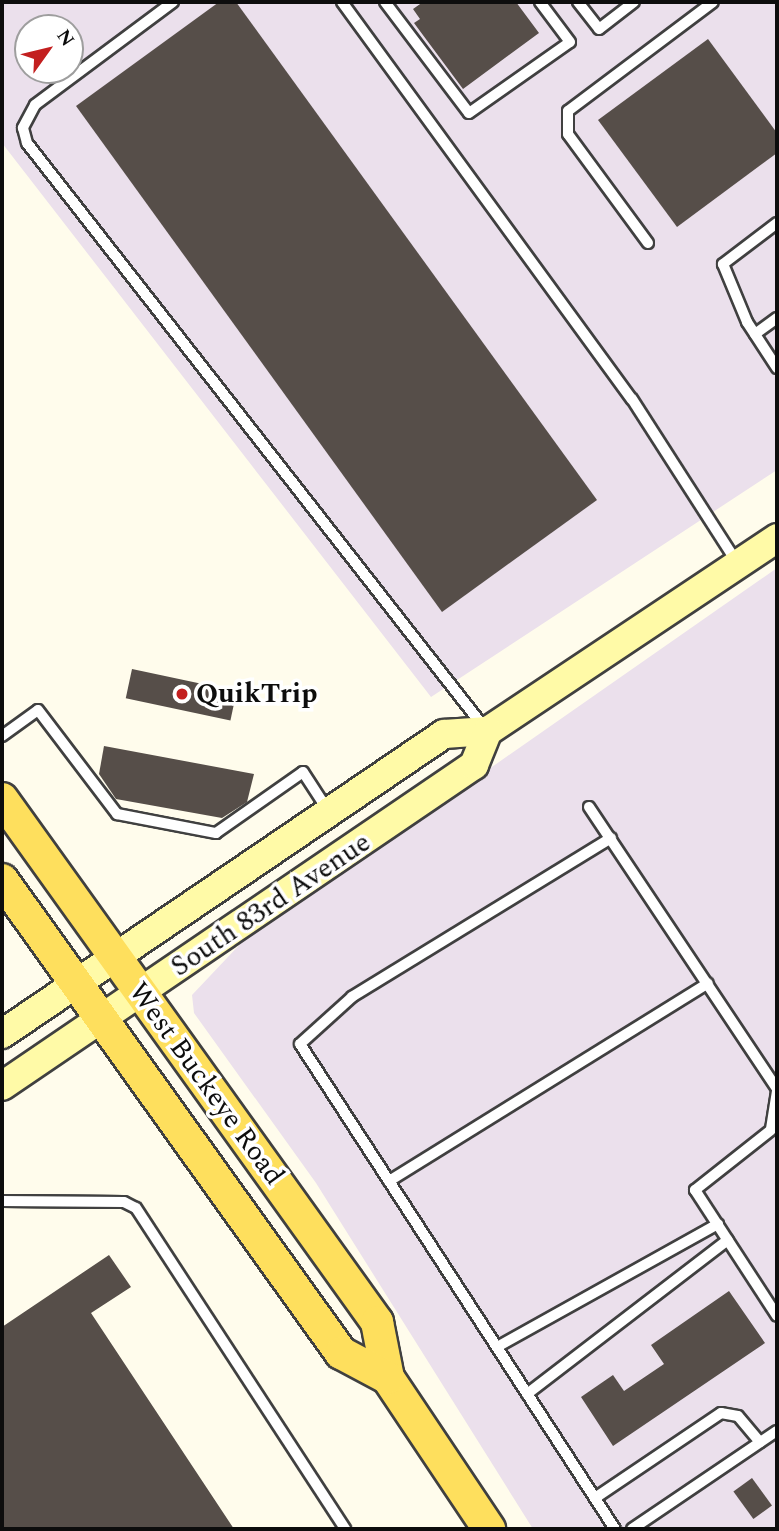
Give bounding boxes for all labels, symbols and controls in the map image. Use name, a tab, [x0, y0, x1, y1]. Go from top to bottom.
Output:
north arrow	[14, 14, 84, 84]
text: N	[49, 24, 82, 53]
place label: QuikTrip	[196, 677, 317, 711]
marker: QuikTrip	[174, 686, 190, 702]
street label: South 83rd Avenue	[165, 826, 377, 984]
street label: West Buckeye Road	[121, 976, 291, 1192]

